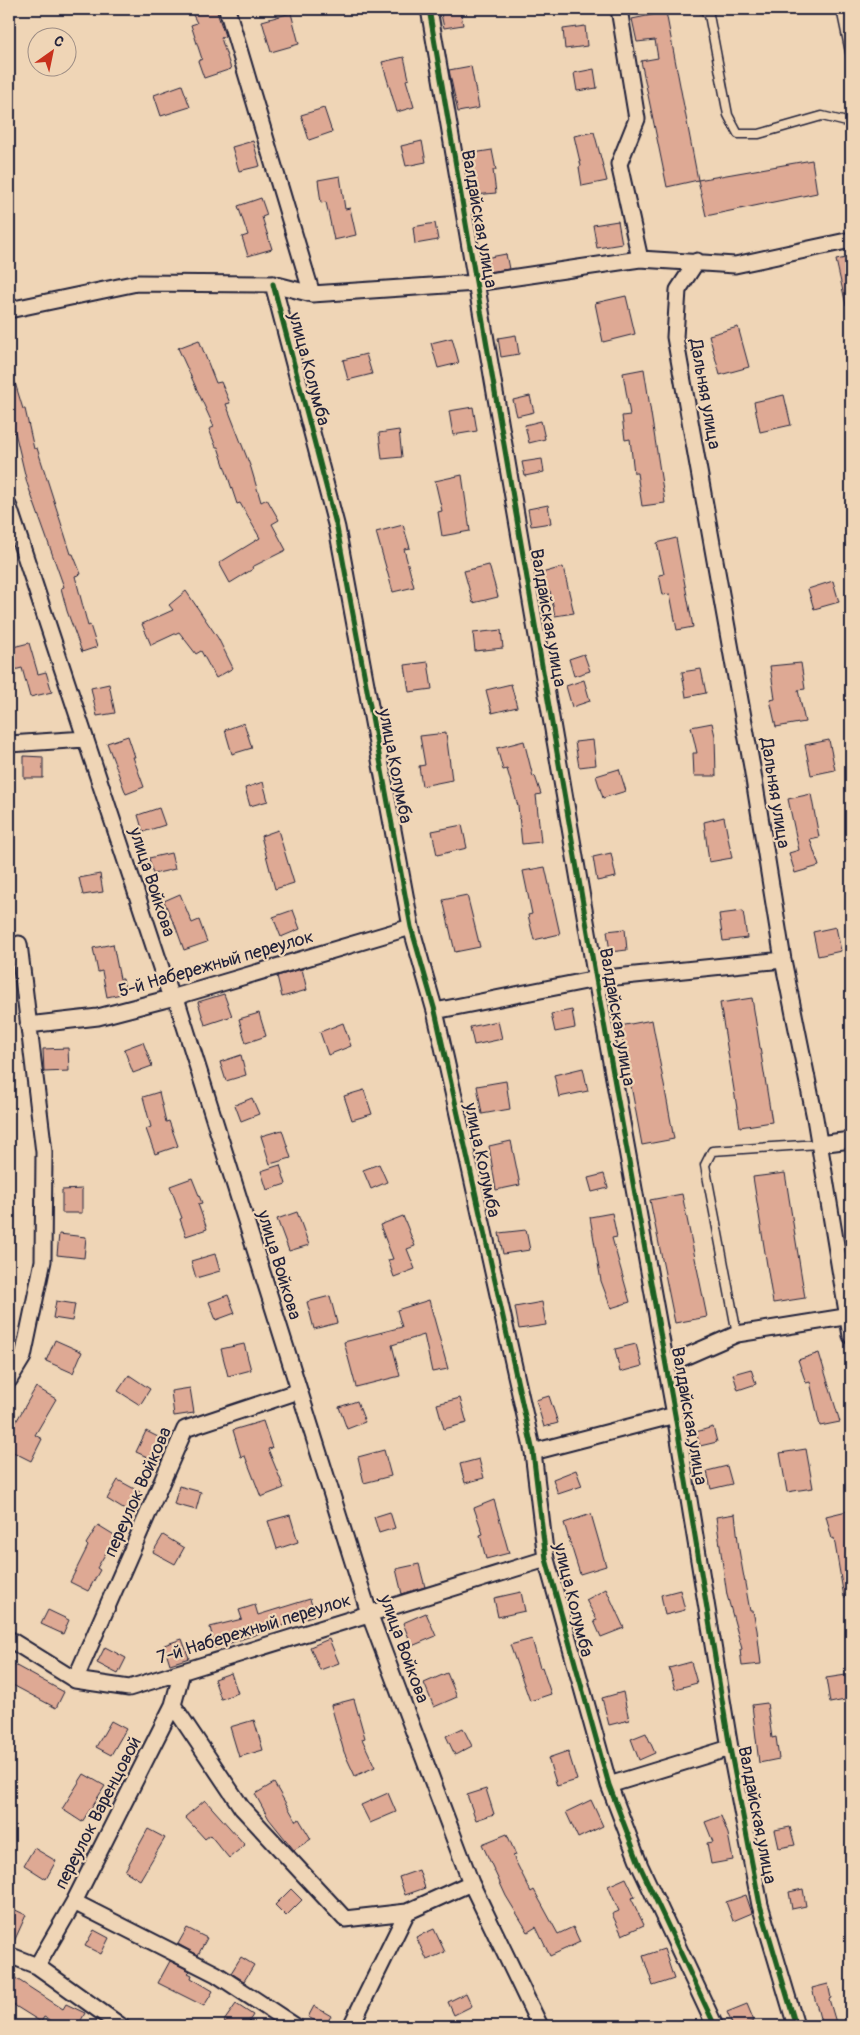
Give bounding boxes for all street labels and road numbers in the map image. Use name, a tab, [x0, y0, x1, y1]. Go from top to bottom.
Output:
street label: Валдайская улица	[456, 148, 502, 290]
street label: улица Колумба	[283, 309, 335, 428]
street label: Дальняя улица	[684, 336, 726, 451]
street label: Валдайская улица	[525, 547, 571, 689]
street label: улица Колумба	[372, 706, 417, 825]
street label: Дальняя улица	[755, 735, 795, 850]
street label: улица Войкова	[123, 824, 180, 939]
street label: 5-й Набережный переулок	[116, 925, 316, 1003]
street label: Валдайская улица	[594, 946, 640, 1088]
street label: улица Колумба	[458, 1100, 505, 1219]
street label: улица Войкова	[251, 1206, 307, 1323]
street label: Валдайская улица	[666, 1345, 712, 1487]
street label: переулок Войкова	[99, 1423, 177, 1561]
street label: улица Колумба	[548, 1540, 598, 1659]
street label: 7-й Набережный переулок	[154, 1589, 354, 1669]
street label: улица Войкова	[373, 1591, 434, 1706]
street label: переулок Варенцовой	[50, 1733, 146, 1893]
street label: Валдайская улица	[732, 1744, 782, 1886]

